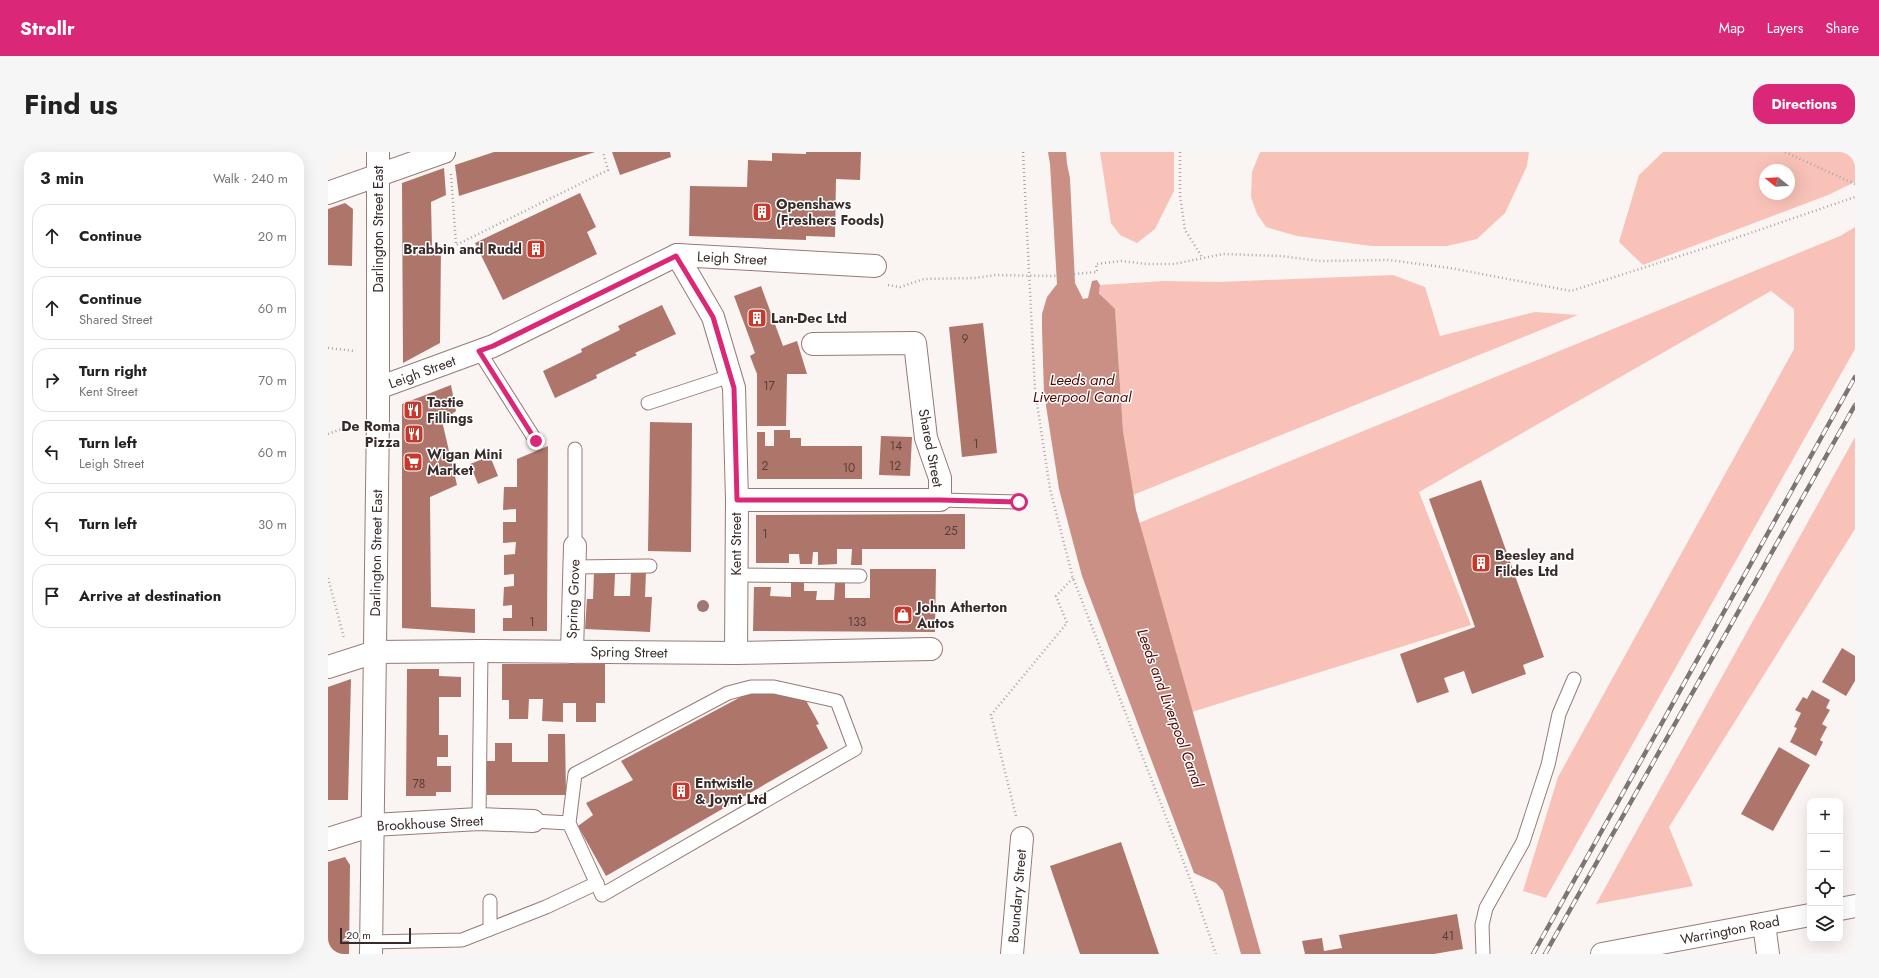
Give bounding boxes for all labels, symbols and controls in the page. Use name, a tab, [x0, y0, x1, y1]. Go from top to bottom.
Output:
text: Strollr	[20, 15, 75, 42]
text: Map	[1719, 18, 1745, 38]
text: Layers	[1767, 18, 1803, 38]
text: Share	[1825, 18, 1859, 38]
text: Find us	[24, 84, 118, 125]
button: Directions	[1753, 84, 1855, 124]
north arrow	[1759, 164, 1795, 200]
street label: Darlington Street East	[368, 165, 388, 292]
text: 3 min	[40, 166, 84, 190]
text: Walk · 240 m	[213, 169, 288, 188]
place label: Openshaws (Freshers Foods)	[776, 194, 884, 230]
building icon: Openshaws (Freshers Foods)	[751, 201, 773, 223]
icon: ahead	[41, 225, 63, 247]
text: Continue	[79, 225, 142, 247]
text: 20 m	[258, 227, 287, 246]
building icon: Brabbin and Rudd	[525, 238, 547, 260]
place label: Brabbin and Rudd	[403, 239, 522, 259]
street label: Leigh Street	[696, 246, 768, 270]
text: Continue	[79, 288, 142, 310]
icon: ahead	[41, 297, 63, 319]
text: 60 m	[258, 299, 287, 318]
building icon: Lan-Dec Ltd	[746, 307, 768, 329]
place label: Lan-Dec Ltd	[771, 308, 847, 328]
text: Shared Street	[79, 310, 153, 329]
house number: 9	[962, 330, 969, 348]
street label: Leigh Street	[386, 350, 459, 393]
text: Turn right	[79, 360, 147, 382]
icon: right	[41, 369, 63, 391]
water label: Leeds and Liverpool Canal	[1033, 369, 1132, 408]
text: 70 m	[258, 371, 287, 390]
house number: 17	[763, 377, 776, 395]
text: Kent Street	[79, 382, 138, 401]
place label: Tastie Fillings	[427, 392, 474, 428]
restaurant icon: Tastie Fillings	[402, 399, 424, 421]
street label: Shared Street	[914, 407, 948, 489]
place label: De Roma Pizza	[341, 416, 400, 452]
restaurant icon: De Roma Pizza	[403, 423, 425, 445]
text: Turn left	[79, 432, 137, 454]
route end	[527, 432, 545, 450]
house number: 1	[973, 435, 979, 453]
house number: 14	[890, 437, 902, 455]
icon: left	[41, 441, 63, 463]
text: 60 m	[258, 443, 287, 462]
place label: Wigan Mini Market	[427, 444, 502, 480]
supermarket icon: Wigan Mini Market	[402, 451, 424, 473]
text: Leigh Street	[79, 454, 144, 473]
house number: 2	[762, 457, 769, 475]
house number: 12	[889, 457, 901, 475]
house number: 10	[843, 459, 855, 477]
street label: Darlington Street East	[365, 489, 387, 617]
route start	[1010, 493, 1028, 511]
street label: Kent Street	[726, 512, 746, 576]
icon: left	[41, 513, 63, 535]
text: Turn left	[79, 513, 137, 535]
text: 30 m	[258, 515, 287, 534]
house number: 25	[944, 522, 958, 540]
house number: 1	[762, 525, 768, 543]
place label: Beesley and Fildes Ltd	[1495, 545, 1574, 581]
building icon: Beesley and Fildes Ltd	[1470, 552, 1492, 574]
street label: Spring Grove	[562, 559, 584, 639]
icon: arrive	[41, 585, 63, 607]
text: Arrive at destination	[79, 585, 221, 607]
place label: John Atherton Autos	[914, 597, 1007, 633]
shop icon: John Atherton Autos	[892, 604, 914, 626]
house number: 1	[529, 613, 535, 631]
house number: 133	[848, 613, 867, 631]
water label: Leeds and Liverpool Canal	[1131, 625, 1209, 791]
street label: Spring Street	[590, 641, 668, 663]
place label: Entwistle & Joynt Ltd	[695, 773, 767, 809]
house number: 78	[413, 775, 425, 793]
building icon: Entwistle & Joynt Ltd	[670, 780, 692, 802]
map controls	[1807, 798, 1843, 942]
button: +	[1807, 798, 1843, 834]
street label: Brookhouse Street	[376, 810, 484, 836]
button: −	[1807, 834, 1843, 870]
street label: Boundary Street	[1003, 848, 1031, 944]
button: locate	[1807, 870, 1843, 906]
button: layers	[1807, 906, 1843, 942]
street label: Warrington Road	[1679, 911, 1781, 949]
scale bar	[340, 926, 411, 945]
text: 20 m	[346, 927, 371, 943]
house number: 41	[1442, 927, 1454, 945]

